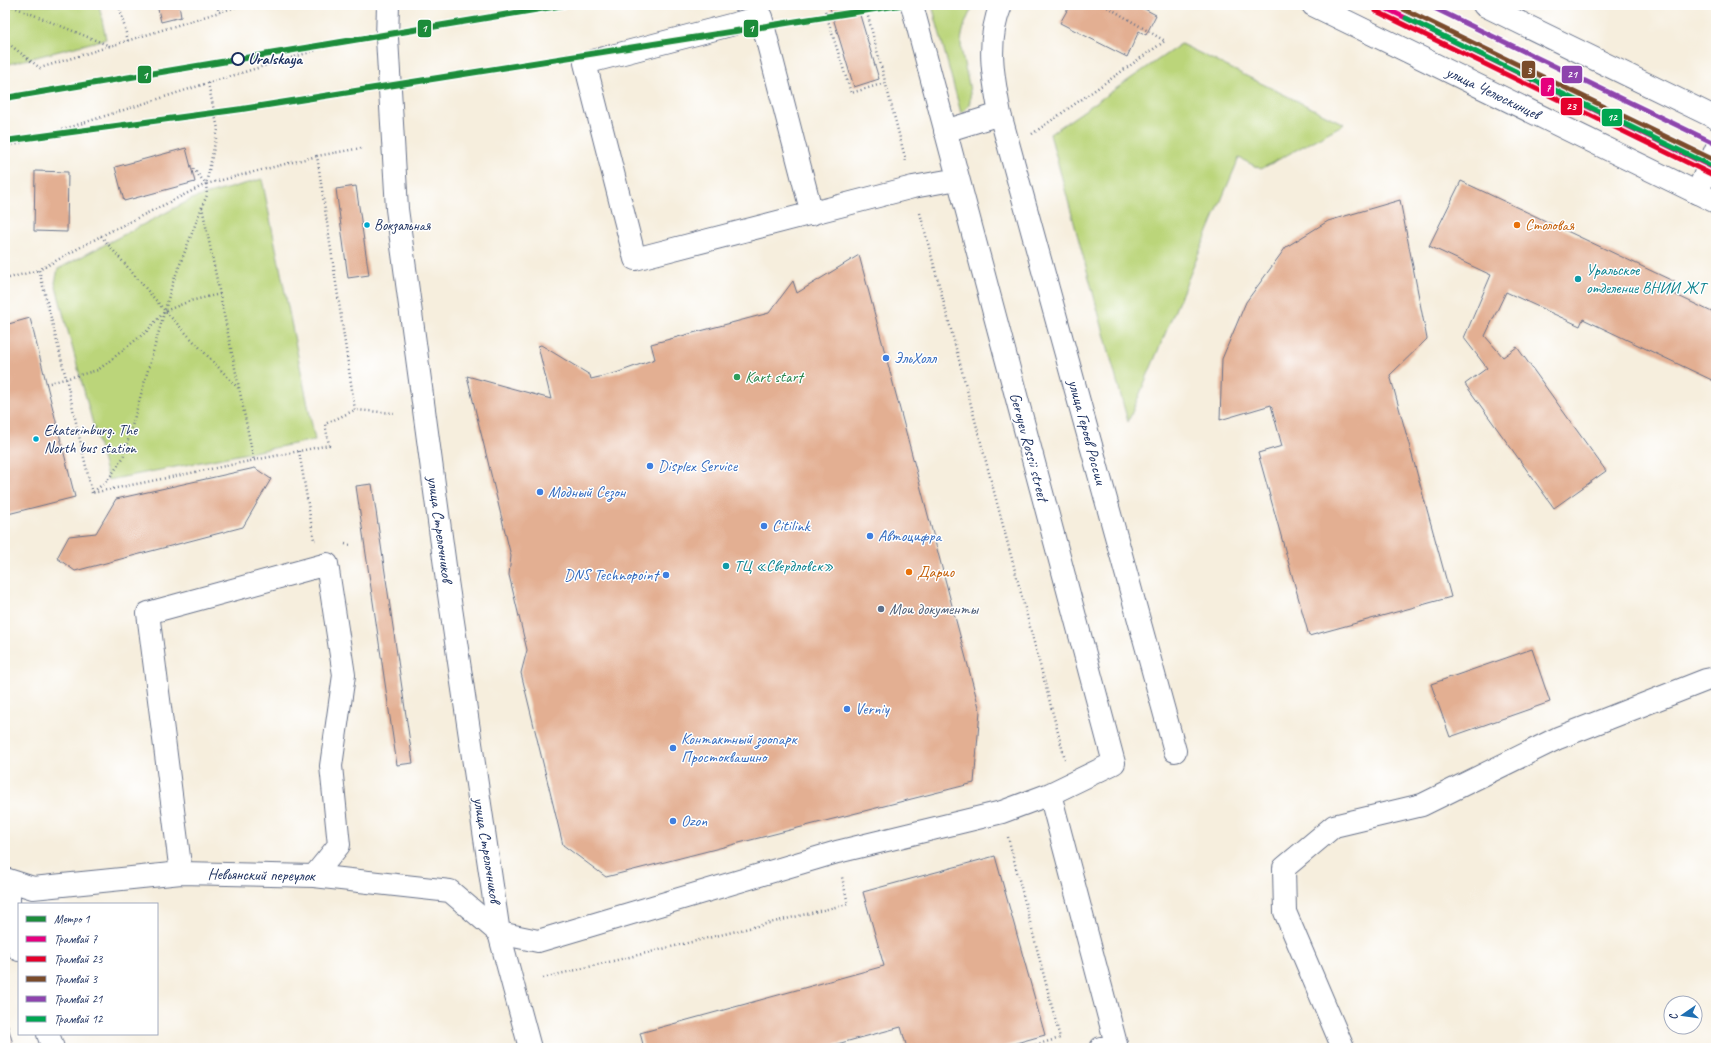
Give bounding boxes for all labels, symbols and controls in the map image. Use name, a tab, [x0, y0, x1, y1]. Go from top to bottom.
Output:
line badge: 1	[417, 19, 432, 38]
line badge: 1	[743, 19, 759, 38]
text: 1	[422, 21, 428, 35]
text: 1	[749, 21, 755, 35]
place label: Uralskaya	[248, 49, 303, 69]
marker: Uralskaya	[231, 52, 245, 66]
line badge: 3	[1521, 60, 1536, 79]
street label: улица Челюскинцев	[1442, 61, 1546, 126]
text: 3	[1527, 63, 1533, 77]
line badge: 1	[137, 65, 152, 84]
line badge: 21	[1561, 65, 1583, 84]
text: 21	[1567, 67, 1578, 81]
text: 1	[143, 68, 149, 82]
line badge: 7	[1540, 77, 1555, 97]
text: 7	[1546, 80, 1552, 94]
line badge: 23	[1560, 97, 1583, 116]
text: 23	[1566, 99, 1577, 113]
line badge: 12	[1601, 108, 1623, 127]
text: 12	[1607, 110, 1618, 124]
place label: Столовая	[1525, 215, 1575, 235]
place label: Вокзальная	[374, 216, 431, 235]
marker: Вокзальная	[362, 220, 372, 230]
marker: Столовая	[1512, 220, 1522, 230]
place label: Уральское отделение ВНИИ ЖТ	[1586, 260, 1709, 298]
marker: Уральское отделение ВНИИ ЖТ	[1573, 274, 1583, 284]
place label: ЭльХолл	[894, 348, 937, 368]
marker: ЭльХолл	[881, 353, 891, 363]
place label: Kart start	[745, 367, 805, 387]
marker: Kart start	[732, 372, 742, 382]
street label: улица Героев России	[1063, 376, 1111, 488]
street label: Geroyev Rossii street	[1005, 391, 1054, 506]
place label: Ekaterinburg. The North bus station	[44, 421, 138, 458]
marker: Ekaterinburg. The North bus station	[31, 434, 41, 444]
place label: Displex Service	[658, 456, 739, 476]
marker: Displex Service	[645, 461, 655, 471]
street label: улица Стрелочников	[423, 474, 458, 586]
place label: Модный Сезон	[548, 482, 627, 502]
marker: Модный Сезон	[535, 487, 545, 497]
place label: Citilink	[772, 516, 811, 536]
marker: Citilink	[759, 521, 769, 531]
place label: Автоцифра	[878, 526, 943, 546]
marker: Автоцифра	[865, 531, 875, 541]
place label: ТЦ «Свердловск»	[734, 556, 834, 576]
marker: ТЦ «Свердловск»	[721, 561, 731, 571]
place label: Дарио	[917, 562, 956, 582]
place label: DNS Technopoint	[564, 565, 661, 585]
marker: Дарио	[904, 567, 914, 577]
marker: DNS Technopoint	[661, 570, 671, 580]
place label: Мои документы	[889, 599, 979, 619]
marker: Мои документы	[876, 604, 886, 614]
place label: Verniy	[855, 699, 891, 719]
marker: Verniy	[842, 704, 852, 714]
place label: Контактный зоопарк Простоквашино	[681, 729, 798, 767]
marker: Контактный зоопарк Простоквашино	[668, 743, 678, 753]
street label: улица Стрелочников	[469, 795, 506, 907]
place label: Ozon	[681, 811, 708, 831]
marker: Ozon	[668, 816, 678, 826]
street label: Невьянский переулок	[207, 864, 317, 886]
legend	[18, 903, 158, 1035]
text: Метро 1	[54, 911, 90, 927]
text: Трамвай 7	[54, 931, 98, 947]
text: Трамвай 23	[54, 951, 104, 967]
text: Трамвай 3	[54, 971, 99, 987]
text: Трамвай 21	[54, 991, 103, 1007]
north arrow	[1663, 995, 1703, 1035]
text: Трамвай 12	[54, 1011, 104, 1027]
text: С	[1665, 1011, 1681, 1021]

